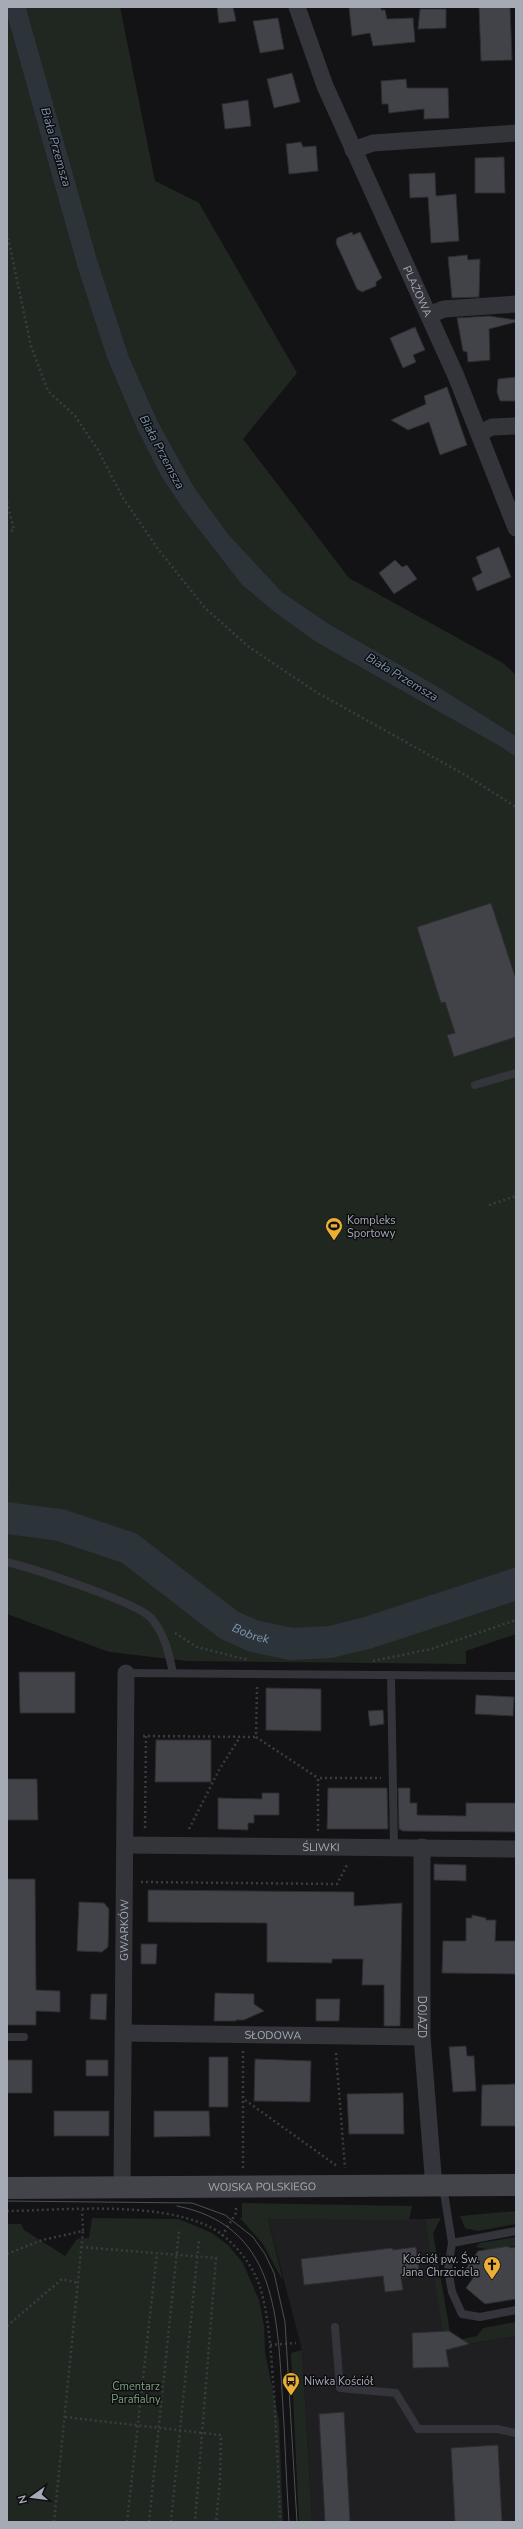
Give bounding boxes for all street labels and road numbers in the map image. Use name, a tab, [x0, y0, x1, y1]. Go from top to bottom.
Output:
street label: PLAŻOWA	[399, 263, 435, 319]
street label: ŚLIWKI	[302, 1839, 340, 1855]
street label: GWARKÓW	[116, 1899, 132, 1961]
street label: DOJAZD	[414, 1996, 429, 2038]
street label: SŁODOWA	[244, 2028, 301, 2043]
street label: WOJSKA POLSKIEGO	[208, 2179, 316, 2195]

